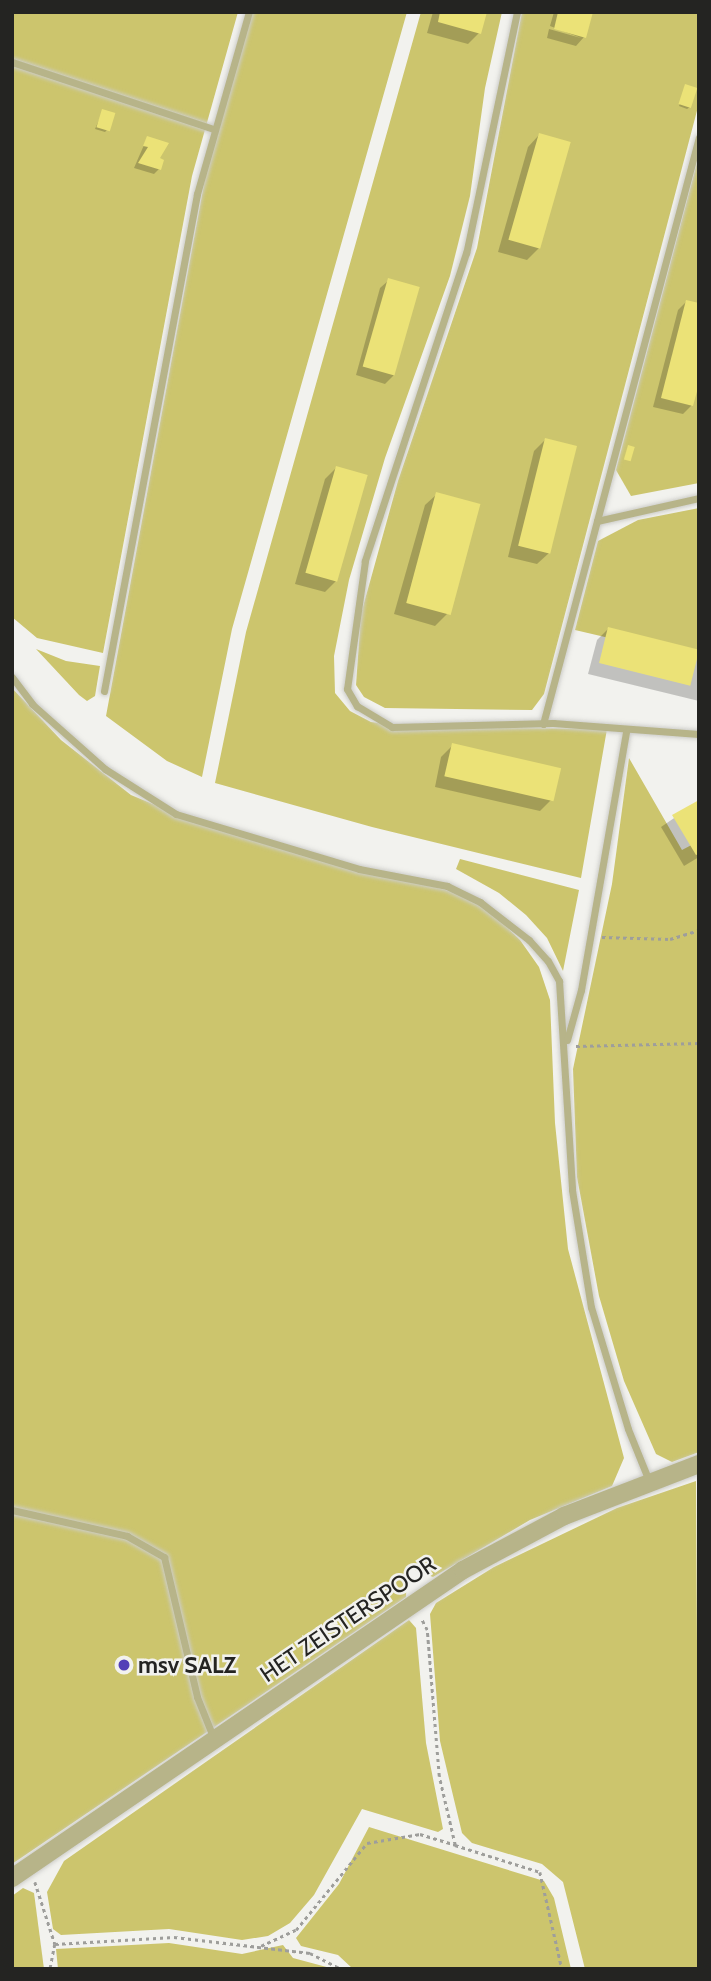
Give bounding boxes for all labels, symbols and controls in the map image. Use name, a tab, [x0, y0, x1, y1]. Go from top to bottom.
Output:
street label: HET ZEISTERSPOOR	[255, 1550, 441, 1688]
place label: msv SALZ	[138, 1651, 236, 1679]
marker: msv SALZ	[116, 1657, 132, 1673]

